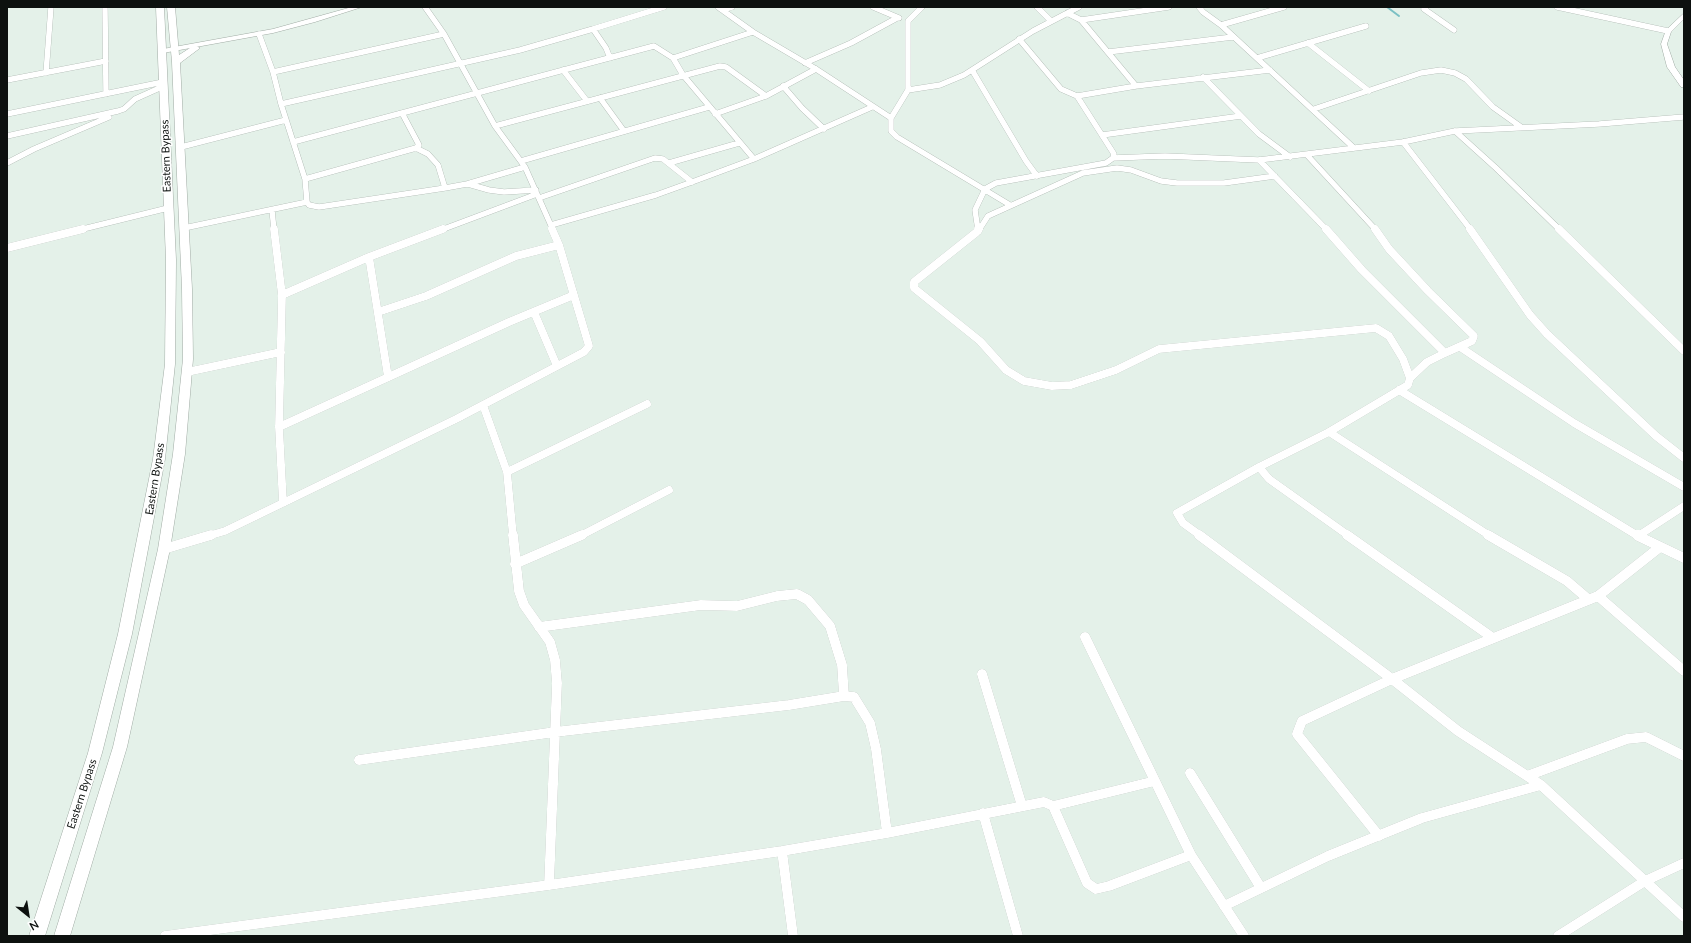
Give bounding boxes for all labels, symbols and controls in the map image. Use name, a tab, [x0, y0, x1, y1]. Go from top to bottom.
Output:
street label: Eastern Bypass	[158, 119, 174, 193]
street label: Eastern Bypass	[143, 442, 167, 516]
street label: Eastern Bypass	[64, 757, 100, 831]
north arrow	[8, 895, 48, 935]
text: N	[27, 918, 41, 934]

